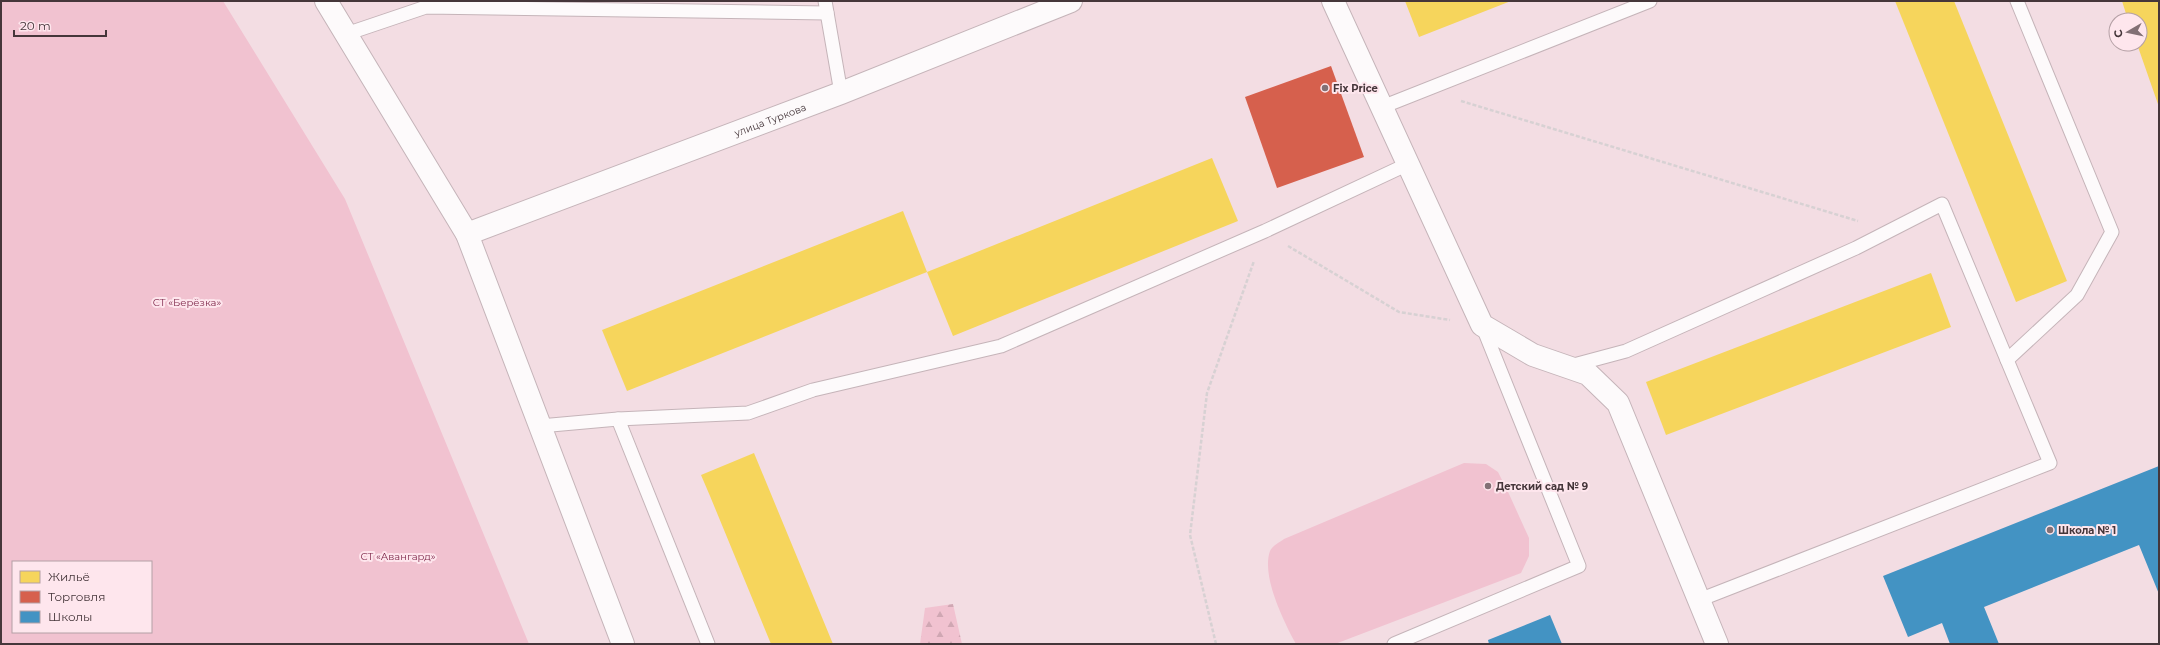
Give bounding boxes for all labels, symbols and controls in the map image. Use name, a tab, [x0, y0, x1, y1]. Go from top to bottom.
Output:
scale bar	[14, 12, 106, 38]
north arrow	[2108, 12, 2148, 52]
text: 20 m	[20, 18, 51, 33]
text: С	[2111, 29, 2126, 39]
place label: Fix Price	[1333, 82, 1378, 95]
marker: Fix Price	[1320, 83, 1330, 93]
street label: улица Туркова	[731, 100, 808, 140]
park label: СТ «Берёзка»	[153, 296, 221, 309]
place label: Детский сад № 9	[1496, 480, 1588, 493]
marker: Детский сад № 9	[1483, 481, 1493, 491]
place label: Школа № 1	[2058, 524, 2116, 537]
marker: Школа № 1	[2045, 525, 2055, 535]
park label: СТ «Авангард»	[360, 550, 436, 563]
legend	[12, 561, 152, 633]
text: Жильё	[48, 569, 90, 584]
text: Торговля	[48, 589, 105, 604]
text: Школы	[48, 609, 93, 624]

